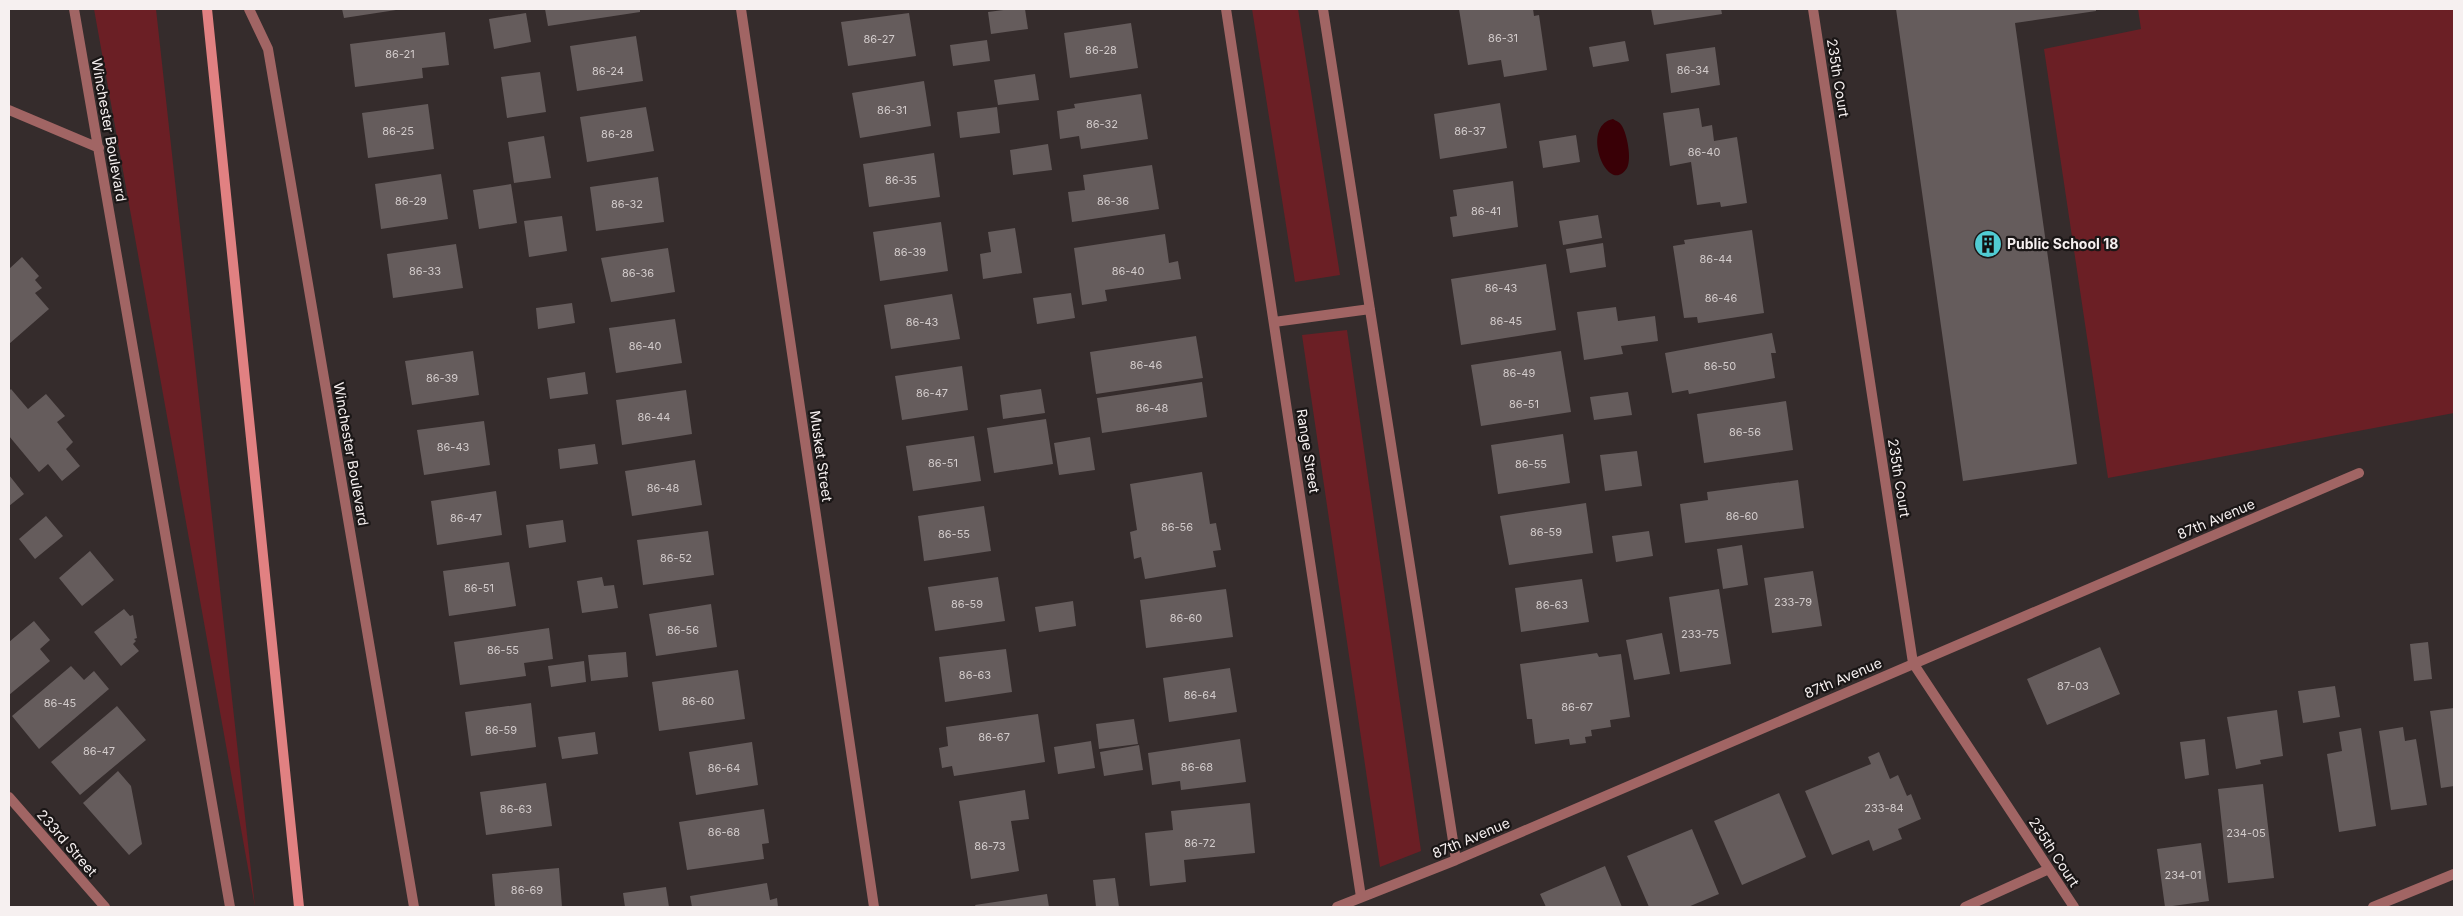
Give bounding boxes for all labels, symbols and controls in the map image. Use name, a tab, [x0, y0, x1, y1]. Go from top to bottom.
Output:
house number: 86-31	[1488, 31, 1518, 45]
house number: 86-27	[863, 32, 895, 46]
street label: 235th Court	[1824, 37, 1853, 119]
house number: 86-28	[1085, 43, 1117, 57]
house number: 86-21	[385, 47, 415, 61]
street label: Winchester Boulevard	[88, 57, 130, 203]
house number: 86-34	[1677, 63, 1709, 77]
house number: 86-24	[592, 64, 624, 78]
house number: 86-31	[877, 103, 907, 117]
house number: 86-32	[1086, 117, 1118, 131]
house number: 86-25	[382, 124, 414, 138]
house number: 86-37	[1454, 124, 1486, 138]
house number: 86-28	[601, 127, 633, 141]
house number: 86-40	[1688, 145, 1720, 159]
house number: 86-35	[885, 173, 917, 187]
house number: 86-29	[395, 194, 427, 208]
house number: 86-36	[1097, 194, 1129, 208]
house number: 86-32	[611, 197, 643, 211]
house number: 86-41	[1471, 204, 1501, 218]
building icon: Public School 18	[1973, 229, 2003, 259]
place label: Public School 18	[2007, 235, 2118, 252]
house number: 86-39	[894, 245, 926, 259]
house number: 86-44	[1700, 252, 1732, 266]
house number: 86-33	[409, 264, 441, 278]
house number: 86-40	[1112, 264, 1144, 278]
house number: 86-36	[622, 266, 654, 280]
house number: 86-43	[1485, 281, 1517, 295]
house number: 86-46	[1705, 291, 1737, 305]
house number: 86-45	[1490, 314, 1523, 328]
house number: 86-43	[906, 315, 938, 329]
house number: 86-40	[629, 339, 661, 353]
house number: 86-46	[1130, 358, 1162, 372]
house number: 86-50	[1704, 359, 1736, 373]
house number: 86-49	[1503, 366, 1535, 380]
house number: 86-39	[426, 371, 458, 385]
street label: Winchester Boulevard	[330, 381, 372, 527]
house number: 86-47	[916, 386, 948, 400]
house number: 86-51	[1509, 397, 1539, 411]
house number: 86-48	[1136, 401, 1168, 415]
street label: Range Street	[1293, 407, 1324, 495]
street label: Musket Street	[807, 409, 836, 503]
house number: 86-44	[638, 410, 670, 424]
house number: 86-56	[1729, 425, 1761, 439]
street label: 235th Court	[1885, 437, 1914, 519]
house number: 86-43	[437, 440, 469, 454]
house number: 86-51	[928, 456, 958, 470]
house number: 86-55	[1515, 457, 1547, 471]
house number: 86-48	[647, 481, 679, 495]
street label: 87th Avenue	[2174, 495, 2257, 542]
house number: 86-60	[1726, 509, 1758, 523]
house number: 86-47	[450, 511, 482, 525]
house number: 86-56	[1161, 520, 1193, 534]
house number: 86-59	[1530, 525, 1562, 539]
house number: 86-55	[938, 527, 970, 541]
house number: 86-52	[660, 551, 692, 565]
house number: 86-51	[464, 581, 494, 595]
house number: 233-79	[1774, 595, 1812, 609]
house number: 86-59	[951, 597, 983, 611]
house number: 86-63	[1536, 598, 1568, 612]
house number: 86-60	[1170, 611, 1202, 625]
house number: 86-56	[667, 623, 699, 637]
house number: 233-75	[1681, 627, 1719, 641]
house number: 86-55	[487, 643, 519, 657]
street label: 87th Avenue	[1801, 654, 1884, 701]
house number: 86-63	[959, 668, 991, 682]
house number: 87-03	[2057, 679, 2089, 693]
house number: 86-64	[1184, 688, 1216, 702]
house number: 86-60	[682, 694, 714, 708]
house number: 86-45	[44, 696, 77, 710]
house number: 86-67	[1561, 700, 1593, 714]
house number: 86-59	[485, 723, 517, 737]
house number: 86-67	[978, 730, 1010, 744]
house number: 86-47	[83, 744, 115, 758]
house number: 86-68	[1181, 760, 1213, 774]
house number: 86-64	[708, 761, 740, 775]
house number: 233-84	[1864, 801, 1904, 815]
house number: 86-63	[500, 802, 532, 816]
street label: 233rd Street	[34, 806, 101, 880]
street label: 87th Avenue	[1429, 814, 1512, 861]
street label: 235th Court	[2026, 814, 2083, 890]
house number: 86-68	[708, 825, 740, 839]
house number: 234-05	[2226, 826, 2266, 840]
house number: 86-72	[1184, 836, 1216, 850]
house number: 86-73	[974, 839, 1006, 853]
house number: 234-01	[2164, 868, 2202, 882]
house number: 86-69	[511, 883, 543, 897]

